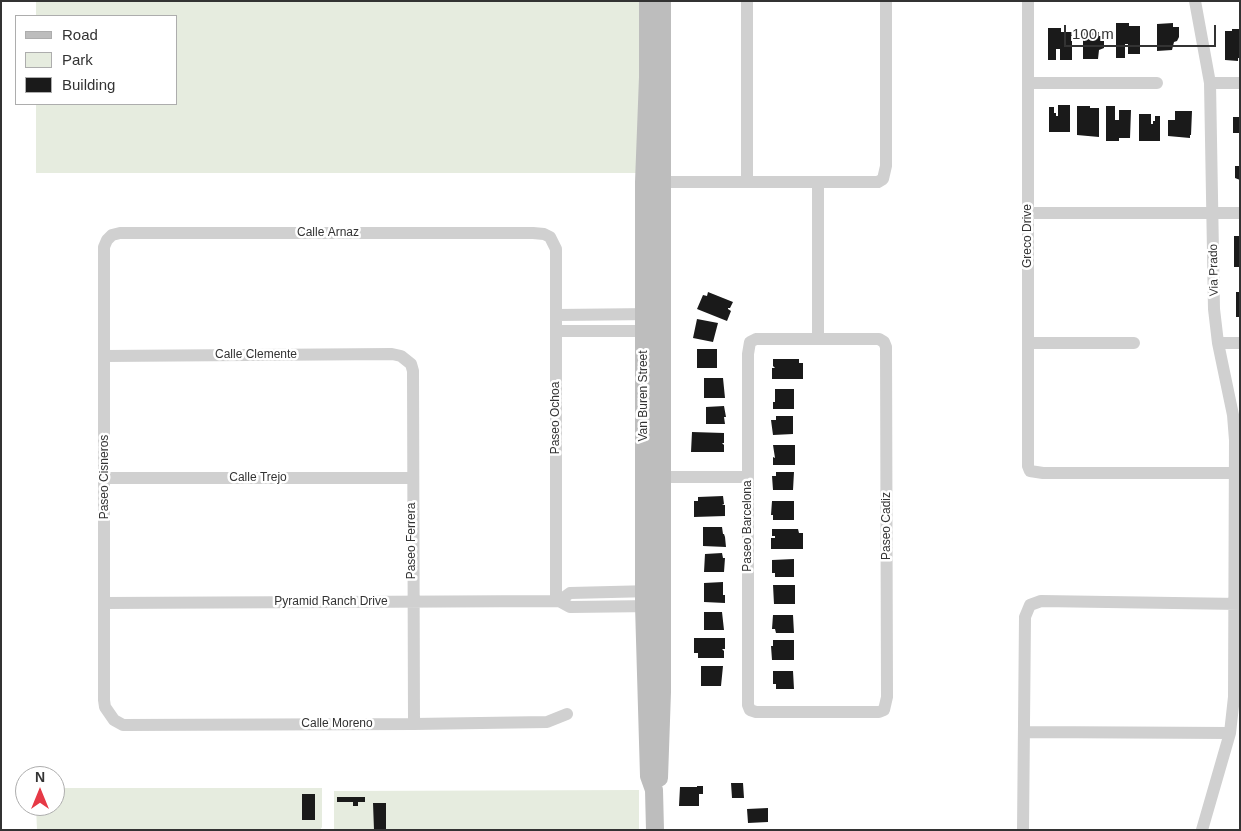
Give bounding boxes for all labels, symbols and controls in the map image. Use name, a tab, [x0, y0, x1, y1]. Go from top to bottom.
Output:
legend	[15, 15, 178, 105]
scale bar	[1066, 15, 1218, 47]
text: 100 m	[1072, 25, 1114, 42]
text: Road	[62, 26, 98, 43]
text: Park	[62, 51, 93, 68]
text: Building	[62, 76, 115, 93]
street label: Greco Drive	[1021, 204, 1035, 268]
street label: Calle Arnaz	[297, 226, 359, 240]
street label: Via Prado	[1206, 244, 1222, 296]
street label: Calle Clemente	[215, 348, 297, 362]
street label: Van Buren Street	[637, 350, 651, 442]
street label: Paseo Ochoa	[549, 382, 563, 454]
street label: Paseo Cisneros	[98, 435, 112, 519]
street label: Calle Trejo	[229, 471, 287, 485]
street label: Paseo Barcelona	[741, 480, 755, 572]
street label: Paseo Cadiz	[880, 492, 894, 560]
street label: Paseo Ferrera	[405, 503, 419, 579]
street label: Pyramid Ranch Drive	[274, 595, 388, 609]
street label: Calle Moreno	[301, 717, 373, 731]
north arrow	[15, 766, 65, 816]
text: N	[35, 769, 45, 785]

